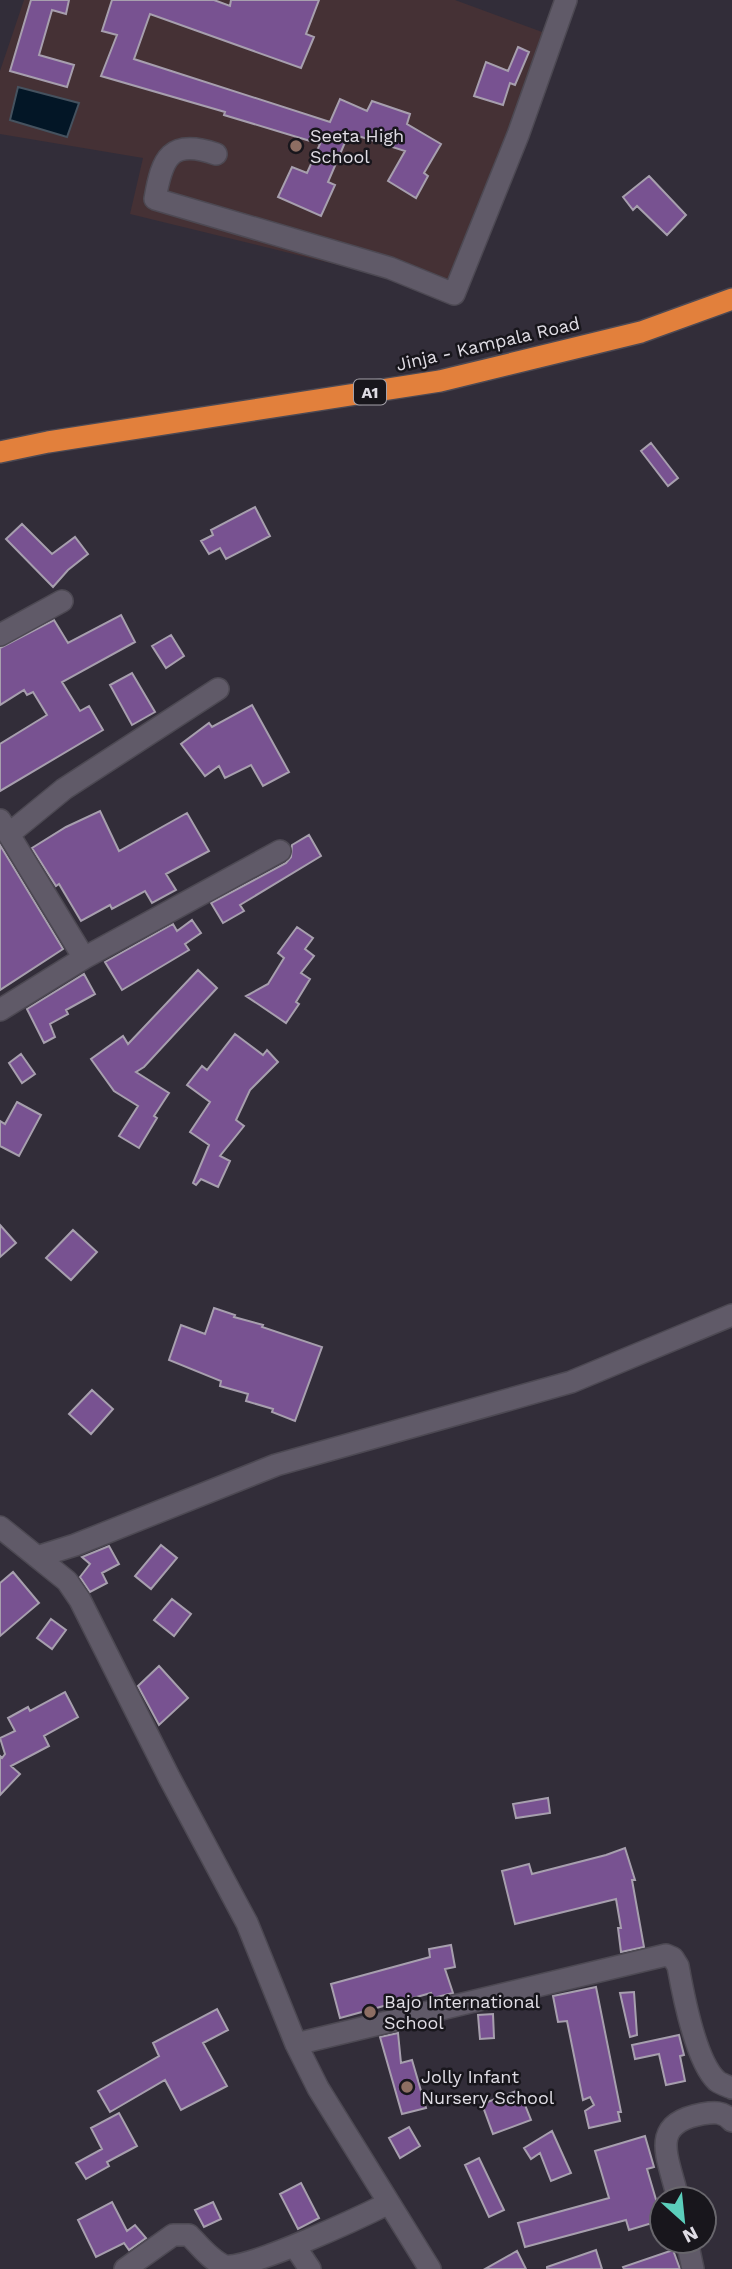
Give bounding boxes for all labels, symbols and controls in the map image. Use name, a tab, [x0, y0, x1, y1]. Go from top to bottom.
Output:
place label: Seeta High School	[310, 125, 404, 167]
marker: Seeta High School	[288, 138, 304, 154]
street label: Jinja - Kampala Road	[394, 312, 582, 375]
road number: A1	[354, 380, 386, 404]
place label: Bajo International School	[384, 1991, 541, 2033]
marker: Bajo International School	[362, 2004, 378, 2020]
place label: Jolly Infant Nursery School	[421, 2066, 555, 2108]
marker: Jolly Infant Nursery School	[399, 2079, 415, 2095]
north arrow	[648, 2185, 718, 2255]
text: N	[679, 2221, 702, 2248]

